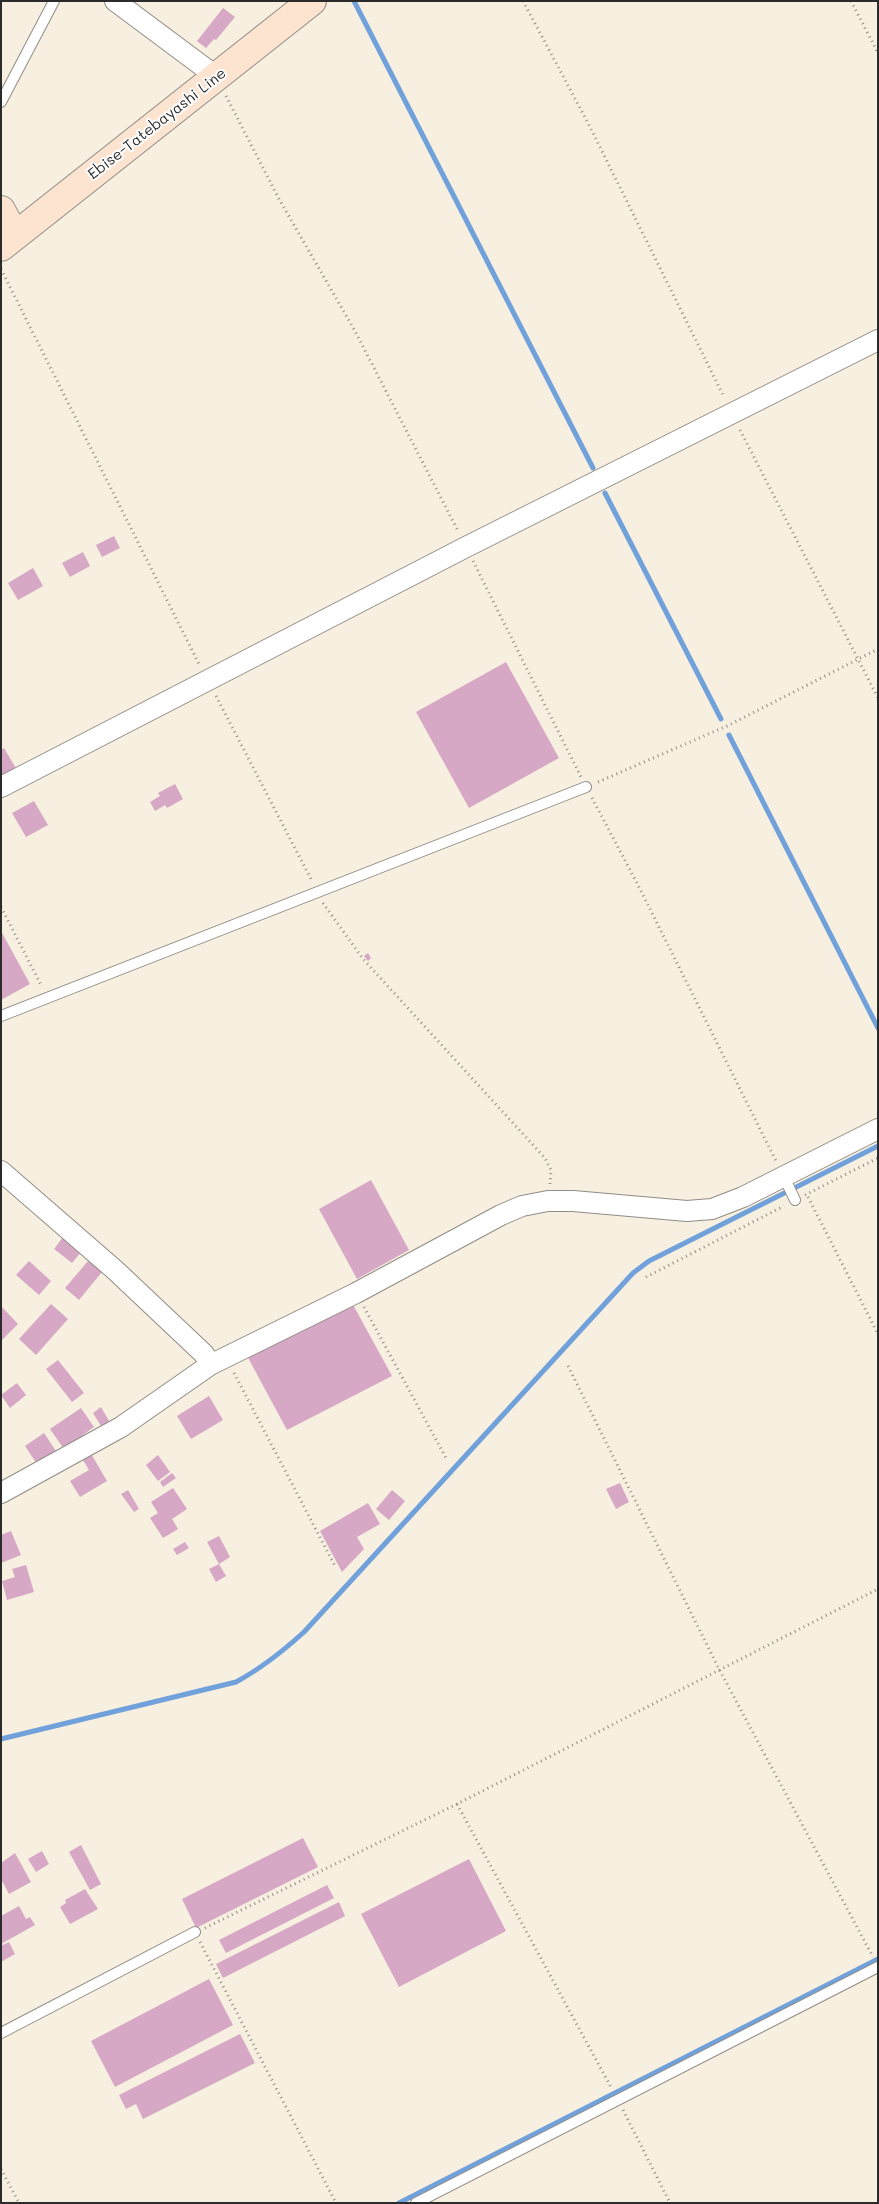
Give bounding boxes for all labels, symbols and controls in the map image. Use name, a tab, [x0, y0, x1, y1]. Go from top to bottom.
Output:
street label: Ebise-Tatebayashi Line	[84, 64, 230, 184]

